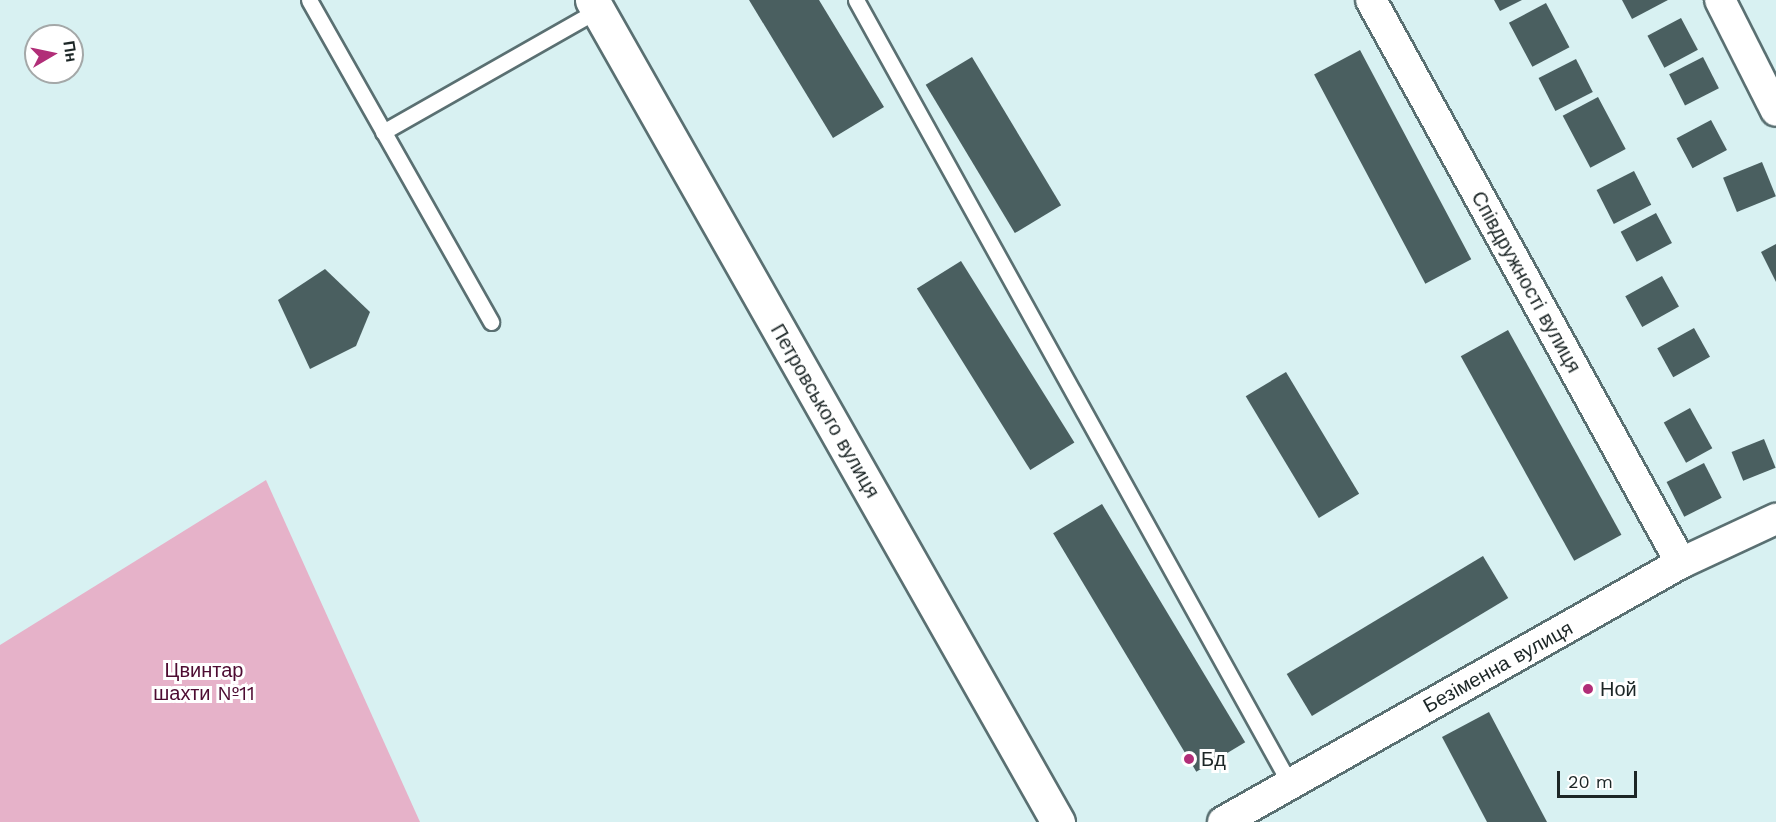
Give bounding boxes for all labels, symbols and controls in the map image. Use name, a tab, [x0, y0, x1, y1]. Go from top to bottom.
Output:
north arrow	[24, 24, 84, 84]
text: Пн	[59, 39, 81, 63]
street label: Співдружності вулиця	[1466, 187, 1586, 377]
street label: Петровського вулиця	[765, 320, 885, 502]
street label: Безіменна вулиця	[1419, 616, 1577, 718]
park label: Цвинтар шахти №11	[153, 659, 255, 706]
place label: Ной	[1600, 677, 1637, 701]
marker: Ной	[1581, 682, 1595, 696]
place label: Бд	[1201, 747, 1226, 771]
marker: Бд	[1182, 752, 1196, 766]
scale bar	[1560, 759, 1640, 797]
text: 20 m	[1568, 771, 1613, 792]

